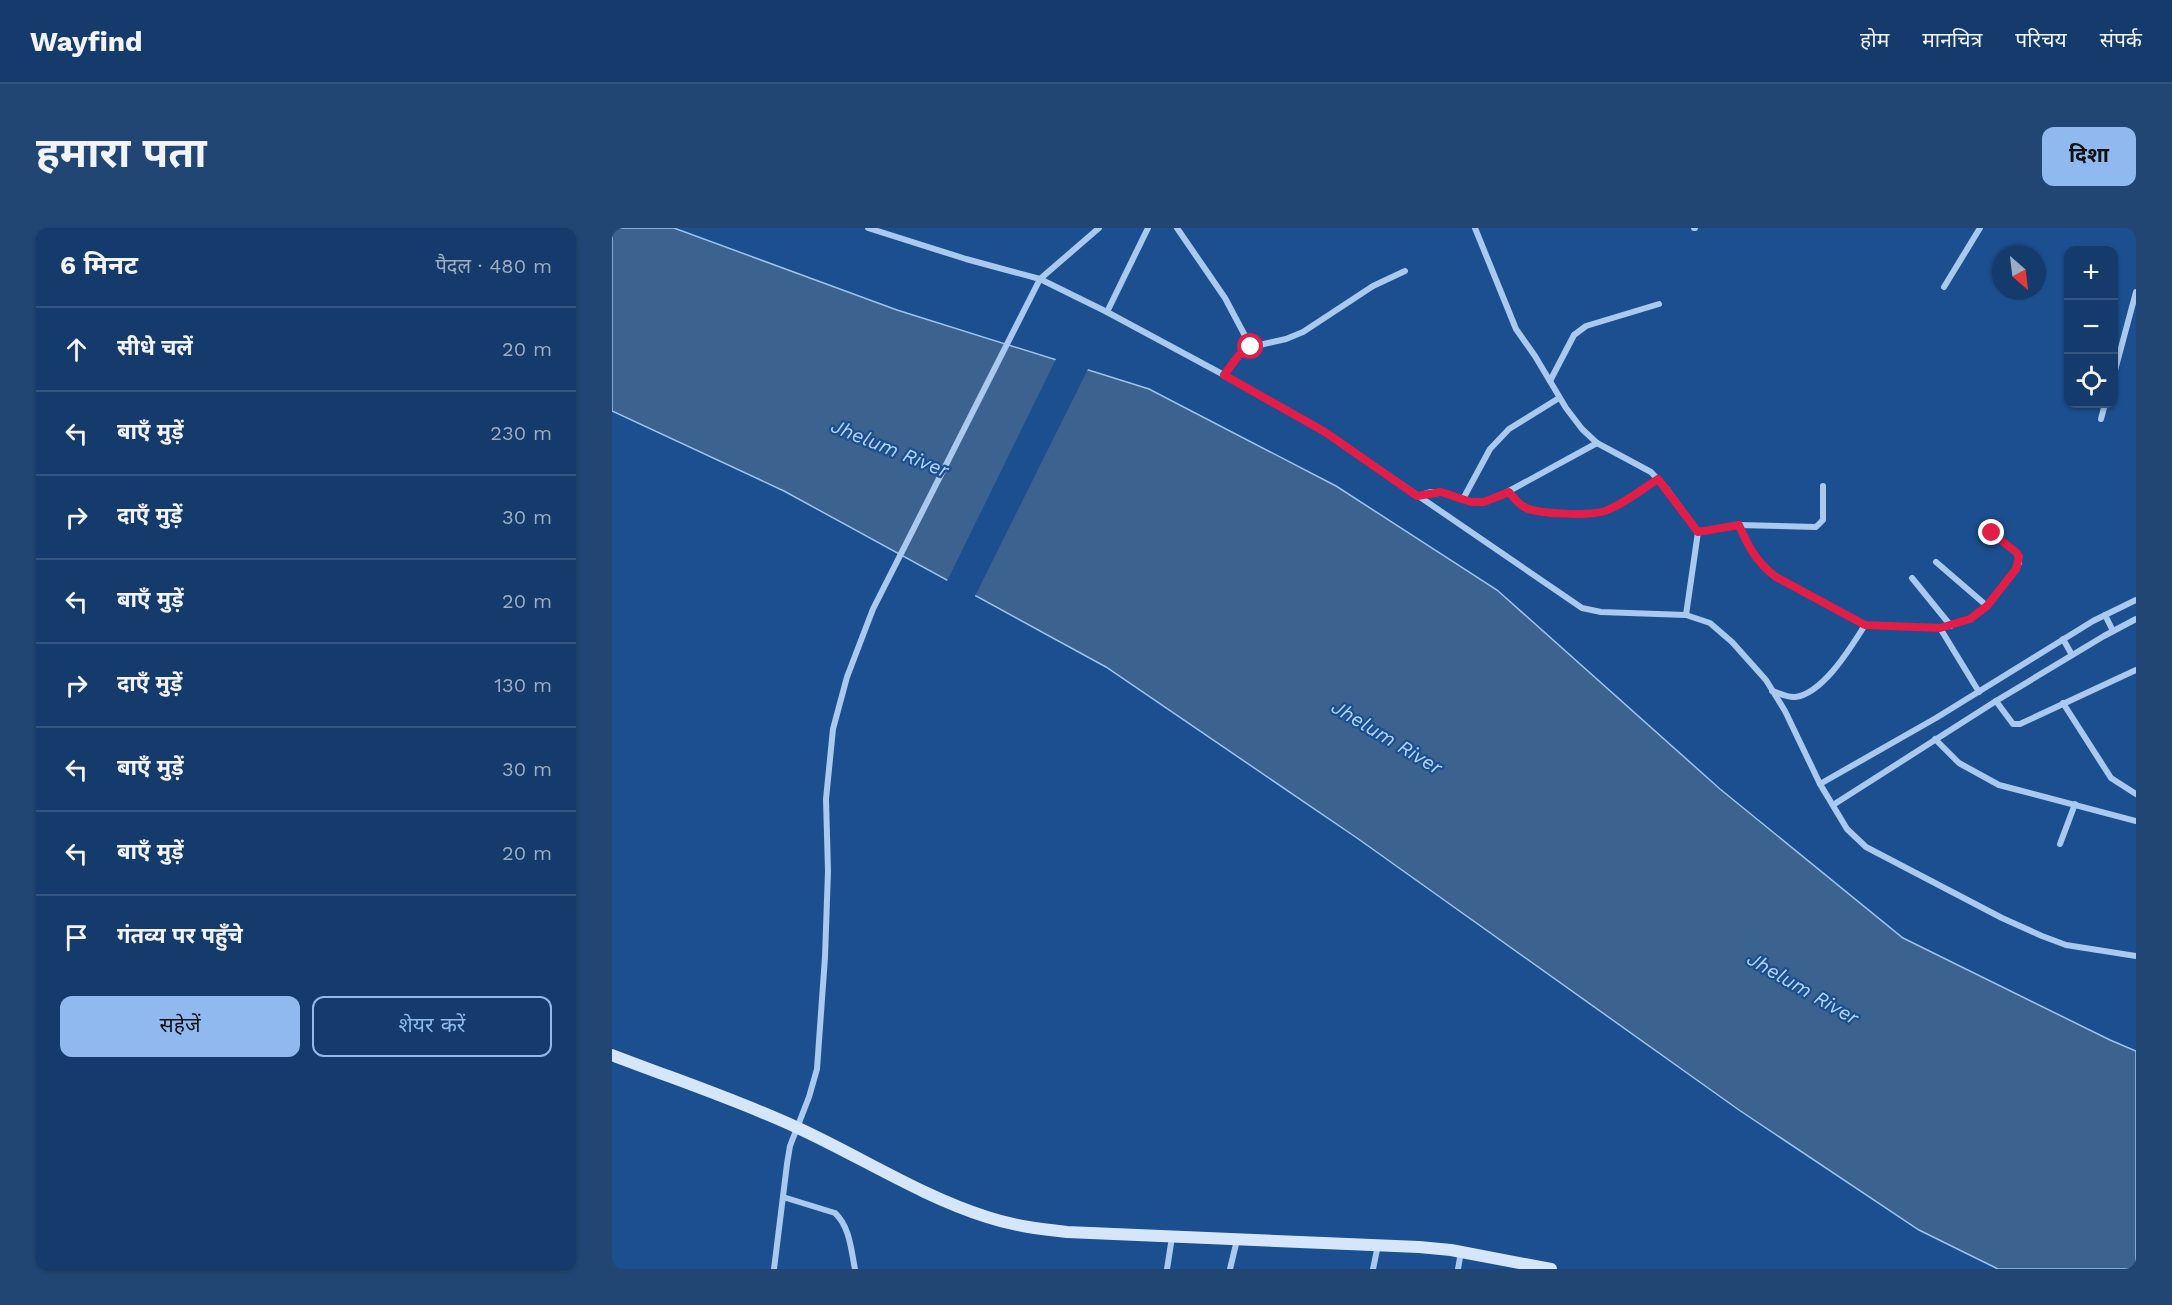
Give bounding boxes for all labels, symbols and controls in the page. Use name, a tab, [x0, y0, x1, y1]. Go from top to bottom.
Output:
text: Wayfind	[30, 25, 143, 58]
text: होम	[1860, 27, 1889, 52]
text: मानचित्र	[1922, 27, 1982, 52]
text: परिचय	[2015, 27, 2067, 52]
text: संपर्क	[2100, 27, 2142, 52]
button: दिशा	[2042, 127, 2136, 186]
text: हमारा पता	[36, 128, 207, 177]
north arrow	[1992, 246, 2046, 300]
map controls	[2064, 246, 2118, 408]
button: +	[2064, 246, 2118, 300]
text: 6 मिनट	[60, 250, 138, 280]
text: पैदल · 480 m	[435, 254, 552, 278]
button: −	[2064, 300, 2118, 354]
icon: ahead	[60, 333, 93, 366]
route start	[1237, 333, 1263, 359]
text: सीधे चलें	[117, 335, 193, 360]
text: 20 m	[502, 337, 552, 361]
button: locate	[2064, 354, 2118, 408]
water label: Jhelum River	[828, 413, 954, 483]
icon: left	[60, 417, 93, 450]
text: बाएँ मुड़ें	[117, 419, 184, 444]
text: 230 m	[490, 421, 552, 445]
icon: right	[60, 501, 93, 534]
text: दाएँ मुड़ें	[117, 503, 182, 528]
text: 30 m	[502, 505, 552, 529]
route end	[1978, 519, 2004, 545]
icon: left	[60, 585, 93, 618]
text: बाएँ मुड़ें	[117, 587, 184, 612]
text: 20 m	[502, 589, 552, 613]
icon: right	[60, 669, 93, 702]
text: दाएँ मुड़ें	[117, 671, 182, 696]
text: 130 m	[494, 673, 552, 697]
water label: Jhelum River	[1327, 695, 1448, 780]
icon: left	[60, 753, 93, 786]
text: बाएँ मुड़ें	[117, 755, 184, 780]
text: 30 m	[502, 757, 552, 781]
icon: left	[60, 837, 93, 870]
text: बाएँ मुड़ें	[117, 839, 184, 864]
text: 20 m	[502, 841, 552, 865]
icon: arrive	[60, 921, 93, 954]
text: गंतव्य पर पहुँचे	[117, 923, 243, 948]
water label: Jhelum River	[1743, 946, 1864, 1030]
button: सहेजें	[60, 996, 300, 1057]
button: शेयर करें	[312, 996, 552, 1057]

